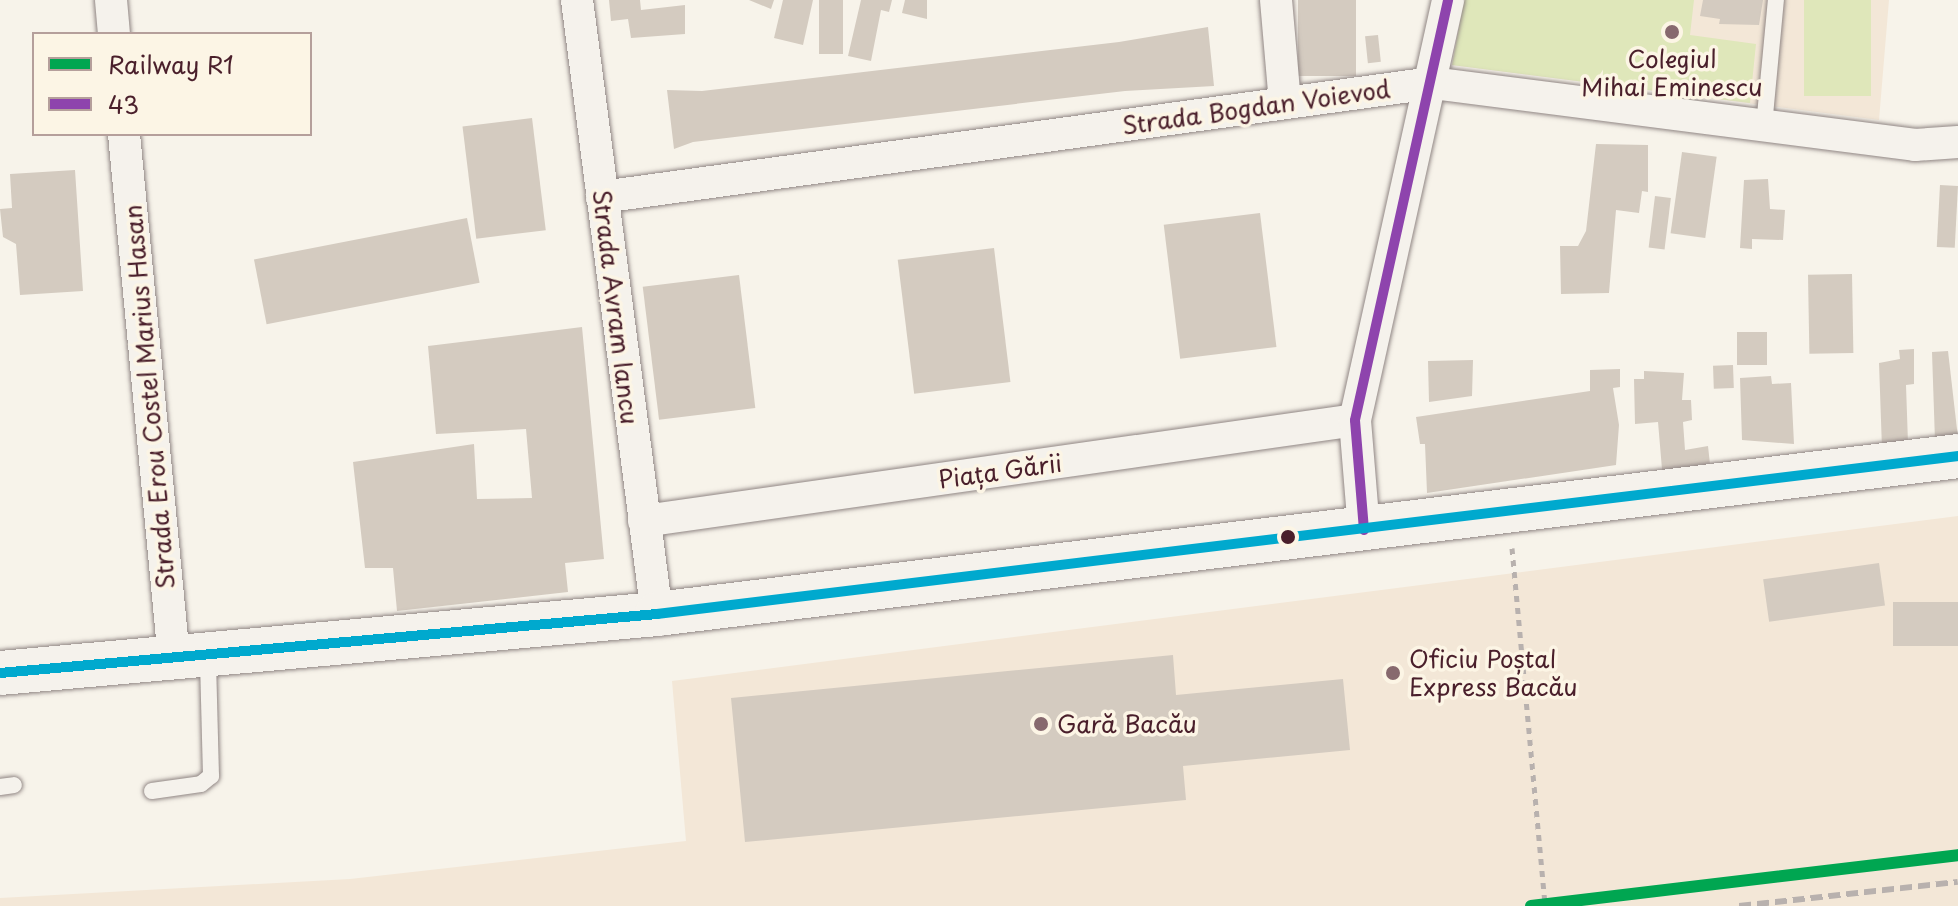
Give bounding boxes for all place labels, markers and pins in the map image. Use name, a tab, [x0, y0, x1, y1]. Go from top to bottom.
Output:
marker: Colegiul Mihai Eminescu	[1663, 23, 1681, 41]
place label: Colegiul Mihai Eminescu	[1582, 45, 1762, 101]
unlabelled marker	[1280, 529, 1296, 545]
place label: Oficiu Poștal Express Bacău	[1409, 645, 1578, 701]
marker: Oficiu Poștal Express Bacău	[1384, 664, 1402, 682]
place label: Gară Bacău	[1057, 710, 1198, 738]
marker: Gară Bacău	[1032, 715, 1050, 733]

